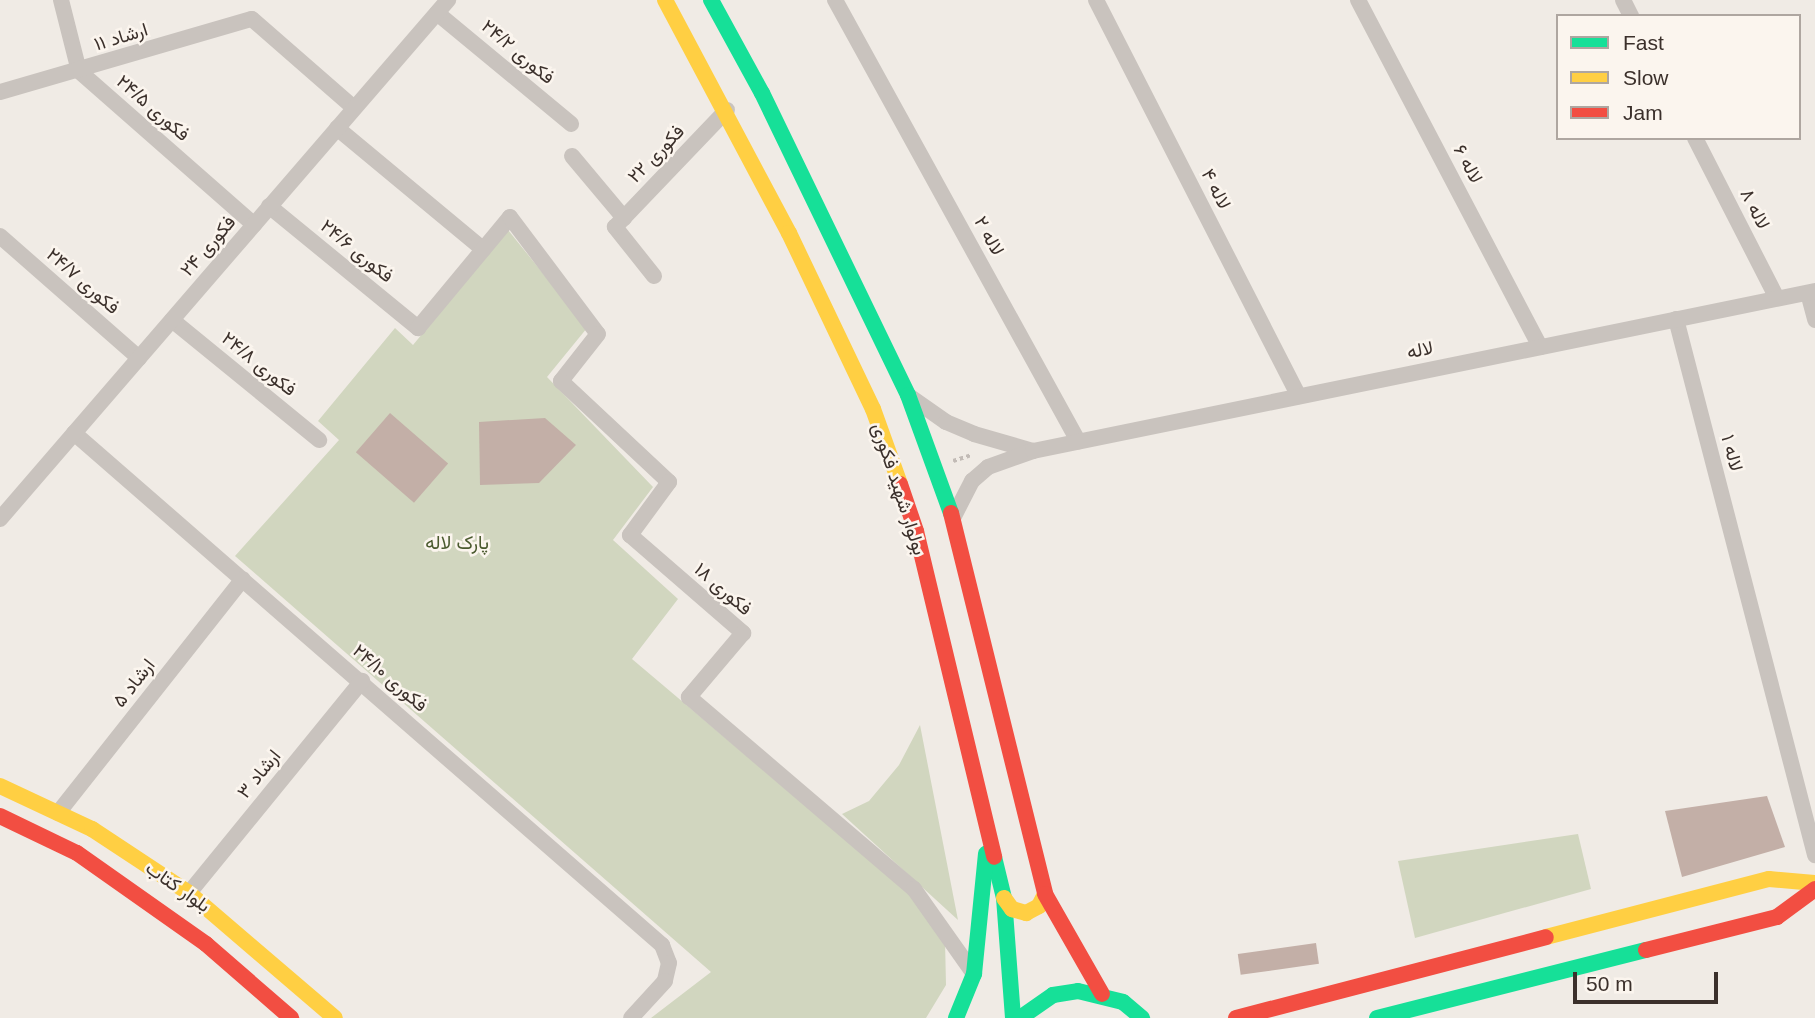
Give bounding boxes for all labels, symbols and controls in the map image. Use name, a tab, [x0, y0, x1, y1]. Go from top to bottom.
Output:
legend	[1556, 14, 1801, 140]
street label: فکوری ۲۴/۲	[477, 15, 559, 89]
street label: ارشاد ۱۱	[92, 18, 150, 56]
text: Fast	[1623, 31, 1664, 54]
text: Slow	[1623, 66, 1669, 89]
street label: فکوری ۲۴/۵	[112, 70, 194, 146]
text: Jam	[1623, 101, 1663, 124]
street label: فکوری ۲۲	[623, 120, 689, 188]
street label: لاله ۶	[1448, 141, 1488, 187]
street label: لاله ۴	[1196, 165, 1236, 213]
street label: لاله ۸	[1735, 185, 1775, 233]
street label: فکوری ۲۴	[176, 211, 240, 281]
street label: لاله ۲	[969, 212, 1009, 260]
street label: فکوری ۲۴/۶	[316, 215, 398, 287]
street label: فکوری ۲۴/۷	[42, 243, 124, 319]
street label: فکوری ۲۴/۸	[217, 327, 301, 401]
street label: لاله	[1405, 336, 1435, 364]
street label: بولوار شهید فکوری	[867, 420, 931, 558]
street label: لاله ۱	[1716, 432, 1748, 474]
park label: پارک لاله	[425, 532, 489, 554]
street label: فکوری ١٨	[690, 558, 756, 620]
street label: فکوری ۲۴/۱۰	[348, 639, 432, 717]
street label: ارشاد ۵	[108, 654, 160, 712]
street label: ارشاد ۳	[232, 745, 286, 803]
street label: بلوار کتاب	[141, 857, 215, 917]
scale bar	[1577, 958, 1722, 1002]
text: 50 m	[1586, 972, 1633, 995]

